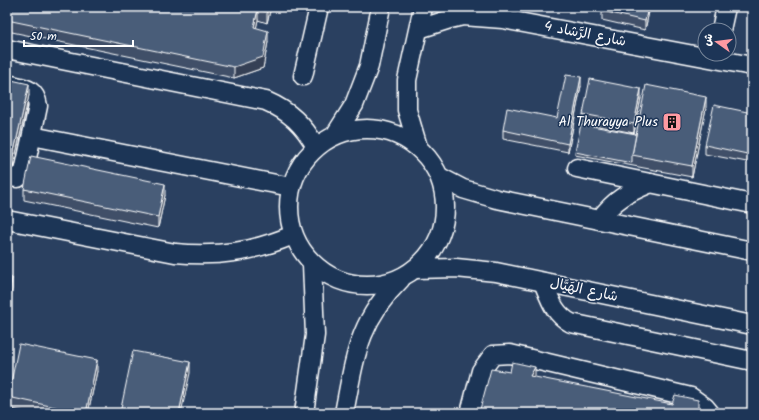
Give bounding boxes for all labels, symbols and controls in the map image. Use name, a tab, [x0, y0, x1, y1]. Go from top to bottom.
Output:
street label: شارع الرَّشاد 4	[542, 15, 628, 53]
scale bar	[24, 22, 133, 48]
north arrow	[697, 22, 737, 62]
text: 50 m	[30, 27, 57, 46]
text: ش	[698, 32, 718, 48]
place label: Al Thurayya Plus	[558, 111, 658, 133]
building icon: Al Thurayya Plus	[661, 111, 683, 133]
street label: شارع الهَيَّال	[548, 272, 620, 308]

